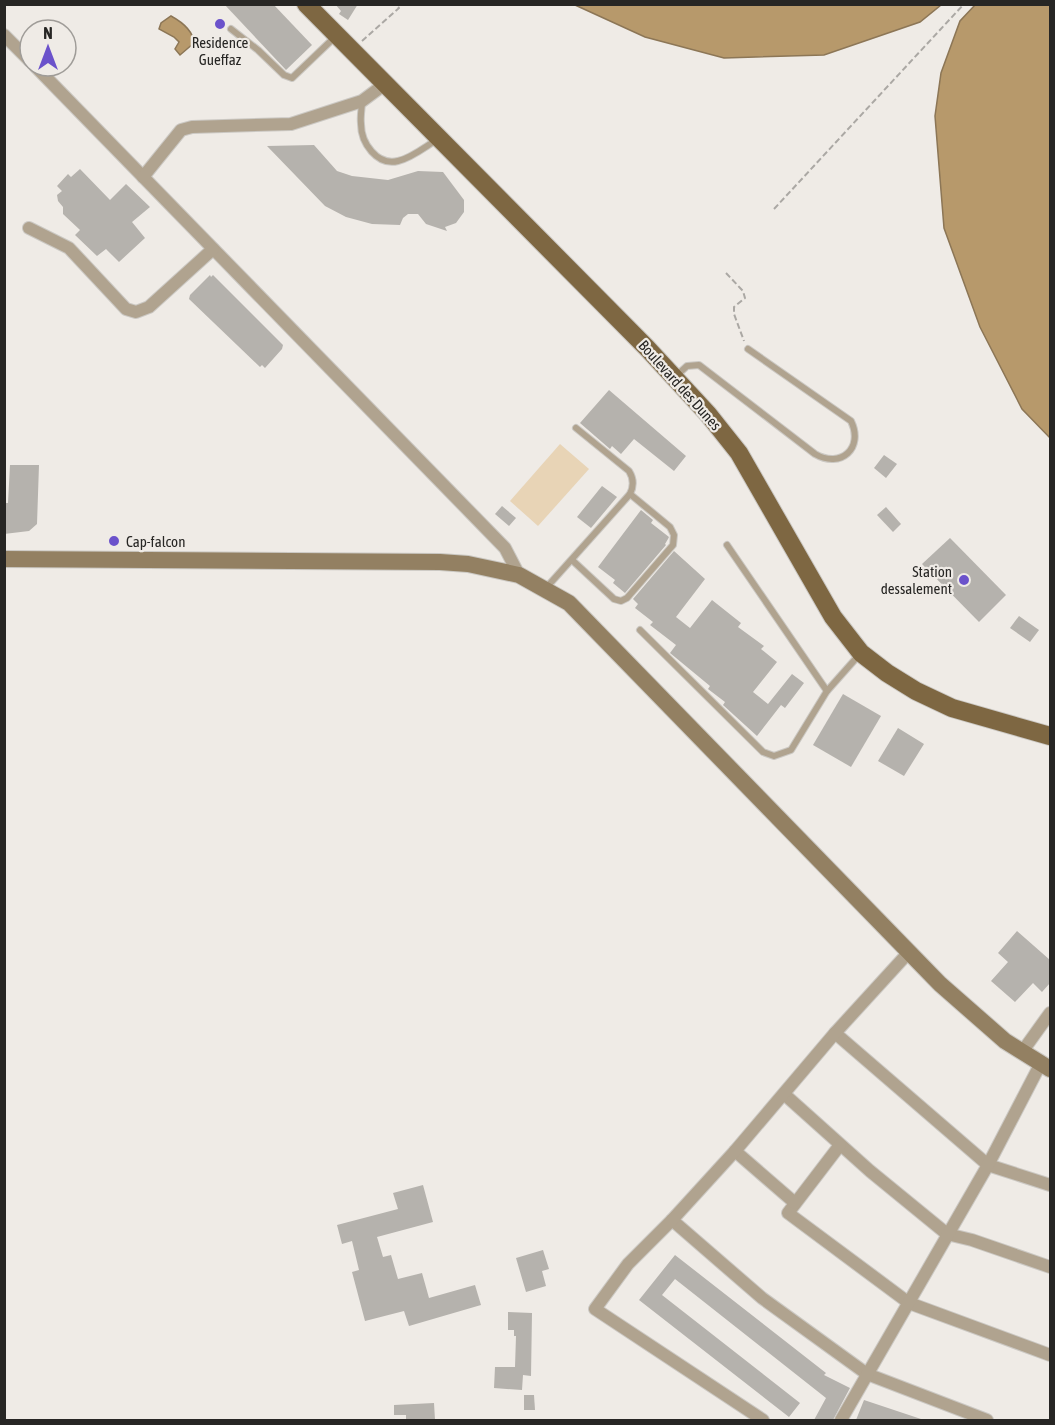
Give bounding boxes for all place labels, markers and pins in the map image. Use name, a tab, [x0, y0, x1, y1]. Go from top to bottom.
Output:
marker: Residence Gueffaz	[213, 17, 227, 31]
place label: Residence Gueffaz	[192, 34, 248, 68]
place label: Cap-falcon	[126, 533, 185, 550]
marker: Cap-falcon	[107, 534, 121, 548]
place label: Station dessalement	[881, 563, 952, 597]
marker: Station dessalement	[957, 573, 971, 587]

